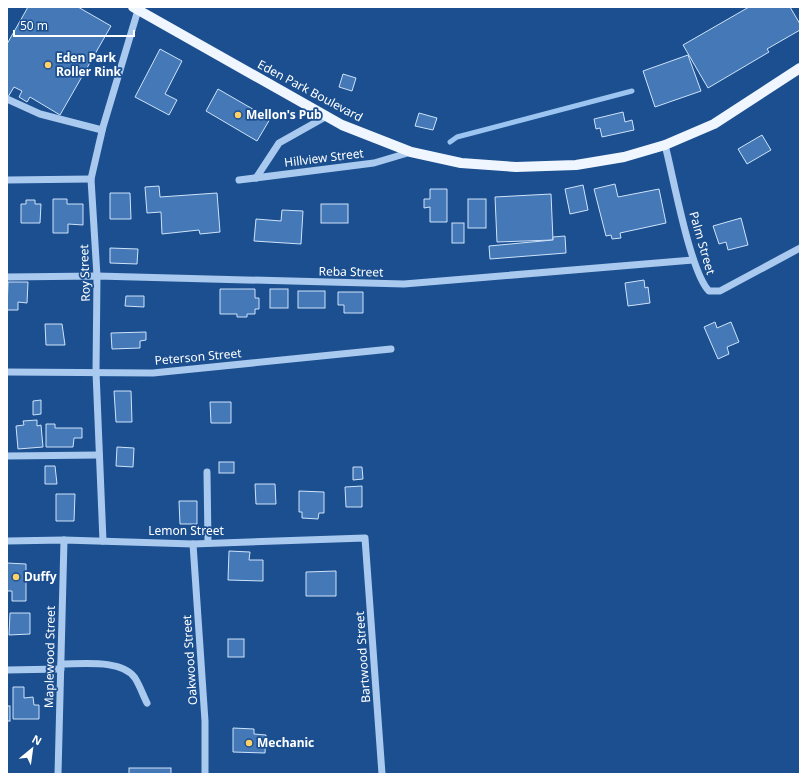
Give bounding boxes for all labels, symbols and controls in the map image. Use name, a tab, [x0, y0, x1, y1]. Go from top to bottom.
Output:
scale bar	[14, 12, 134, 38]
text: 50 m	[20, 17, 48, 34]
place label: Eden Park Roller Rink	[56, 49, 121, 80]
street label: Eden Park Boulevard	[255, 56, 366, 125]
marker: Eden Park Roller Rink	[43, 60, 53, 70]
place label: Mellon's Pub	[246, 106, 322, 123]
marker: Mellon's Pub	[233, 110, 243, 120]
street label: Hillview Street	[283, 144, 365, 171]
street label: Palm Street	[685, 209, 720, 277]
street label: Roy Street	[75, 243, 94, 302]
street label: Reba Street	[318, 262, 384, 281]
street label: Peterson Street	[154, 344, 243, 369]
street label: Lemon Street	[148, 522, 224, 539]
place label: Duffy	[24, 568, 57, 585]
marker: Duffy	[11, 572, 21, 582]
street label: Maplewood Street	[40, 605, 59, 708]
street label: Bartwood Street	[351, 610, 374, 703]
street label: Oakwood Street	[178, 614, 201, 706]
north arrow	[12, 729, 52, 769]
text: N	[30, 731, 45, 749]
place label: Mechanic	[257, 734, 314, 751]
marker: Mechanic	[244, 738, 254, 748]

